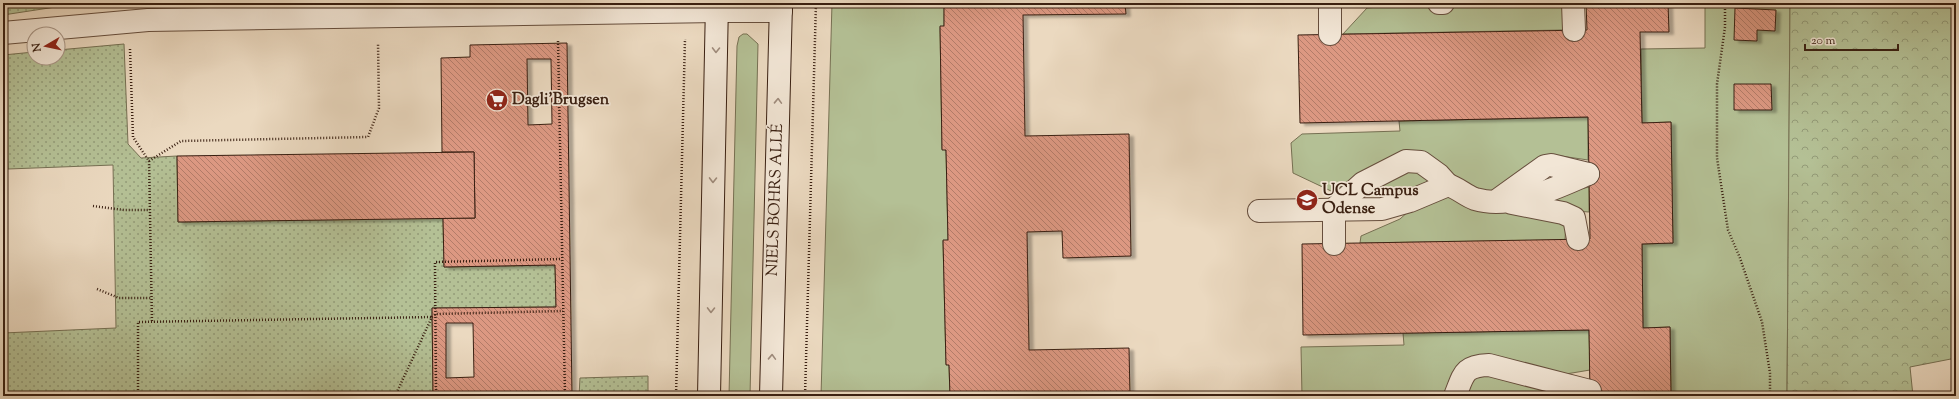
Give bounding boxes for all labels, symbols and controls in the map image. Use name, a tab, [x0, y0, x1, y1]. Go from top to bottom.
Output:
north arrow	[26, 26, 66, 66]
scale bar	[1805, 26, 1898, 52]
text: 20 m	[1811, 32, 1836, 50]
text: N	[28, 42, 46, 54]
one-way arrow	[712, 47, 720, 53]
supermarket icon: Dagli'Brugsen	[484, 87, 510, 113]
place label: Dagli'Brugsen	[512, 89, 610, 112]
one-way arrow	[774, 98, 783, 104]
street label: NIELS BOHRS ALLÉ	[762, 123, 790, 277]
one-way arrow	[709, 177, 717, 183]
place label: UCL Campus Odense	[1322, 180, 1419, 221]
school or university icon: UCL Campus Odense	[1294, 187, 1320, 213]
one-way arrow	[706, 307, 715, 313]
one-way arrow	[767, 354, 776, 360]

